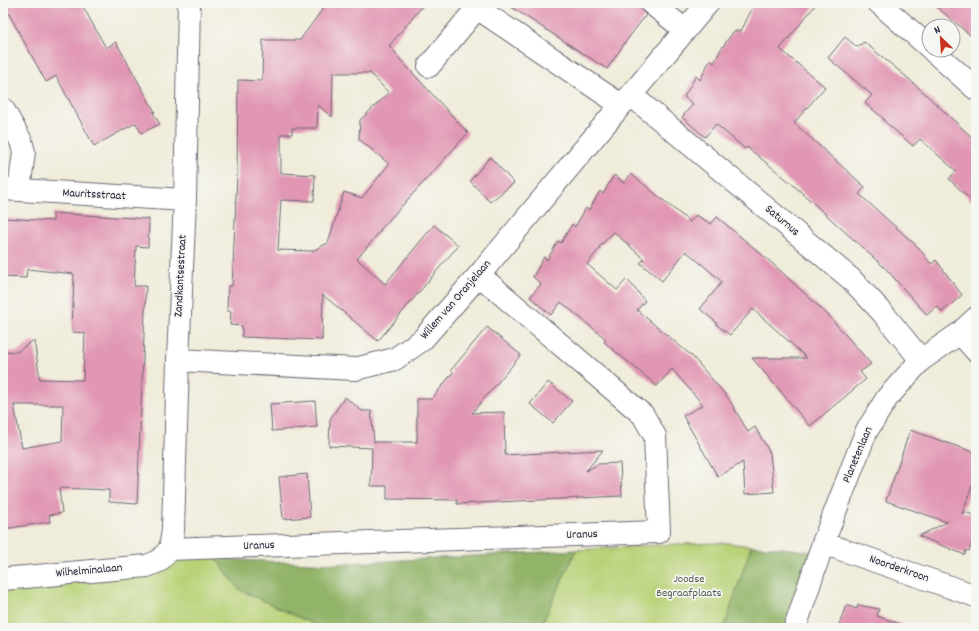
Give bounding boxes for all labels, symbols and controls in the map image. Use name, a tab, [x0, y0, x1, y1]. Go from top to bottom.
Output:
north arrow	[921, 18, 961, 58]
text: N	[932, 22, 944, 39]
street label: Mauritsstraat	[62, 185, 127, 205]
street label: Saturnus	[761, 201, 803, 241]
street label: Zandkantsestraat	[170, 234, 192, 318]
street label: Willem van Oranjelaan	[417, 256, 496, 344]
street label: Planetenlaan	[839, 424, 878, 486]
street label: Uranus	[566, 526, 598, 544]
street label: Uranus	[243, 537, 275, 555]
street label: Noorderkroon	[867, 551, 932, 587]
street label: Wilhelminalaan	[55, 560, 123, 582]
park label: Joodse Begraafplaats	[656, 571, 722, 602]

